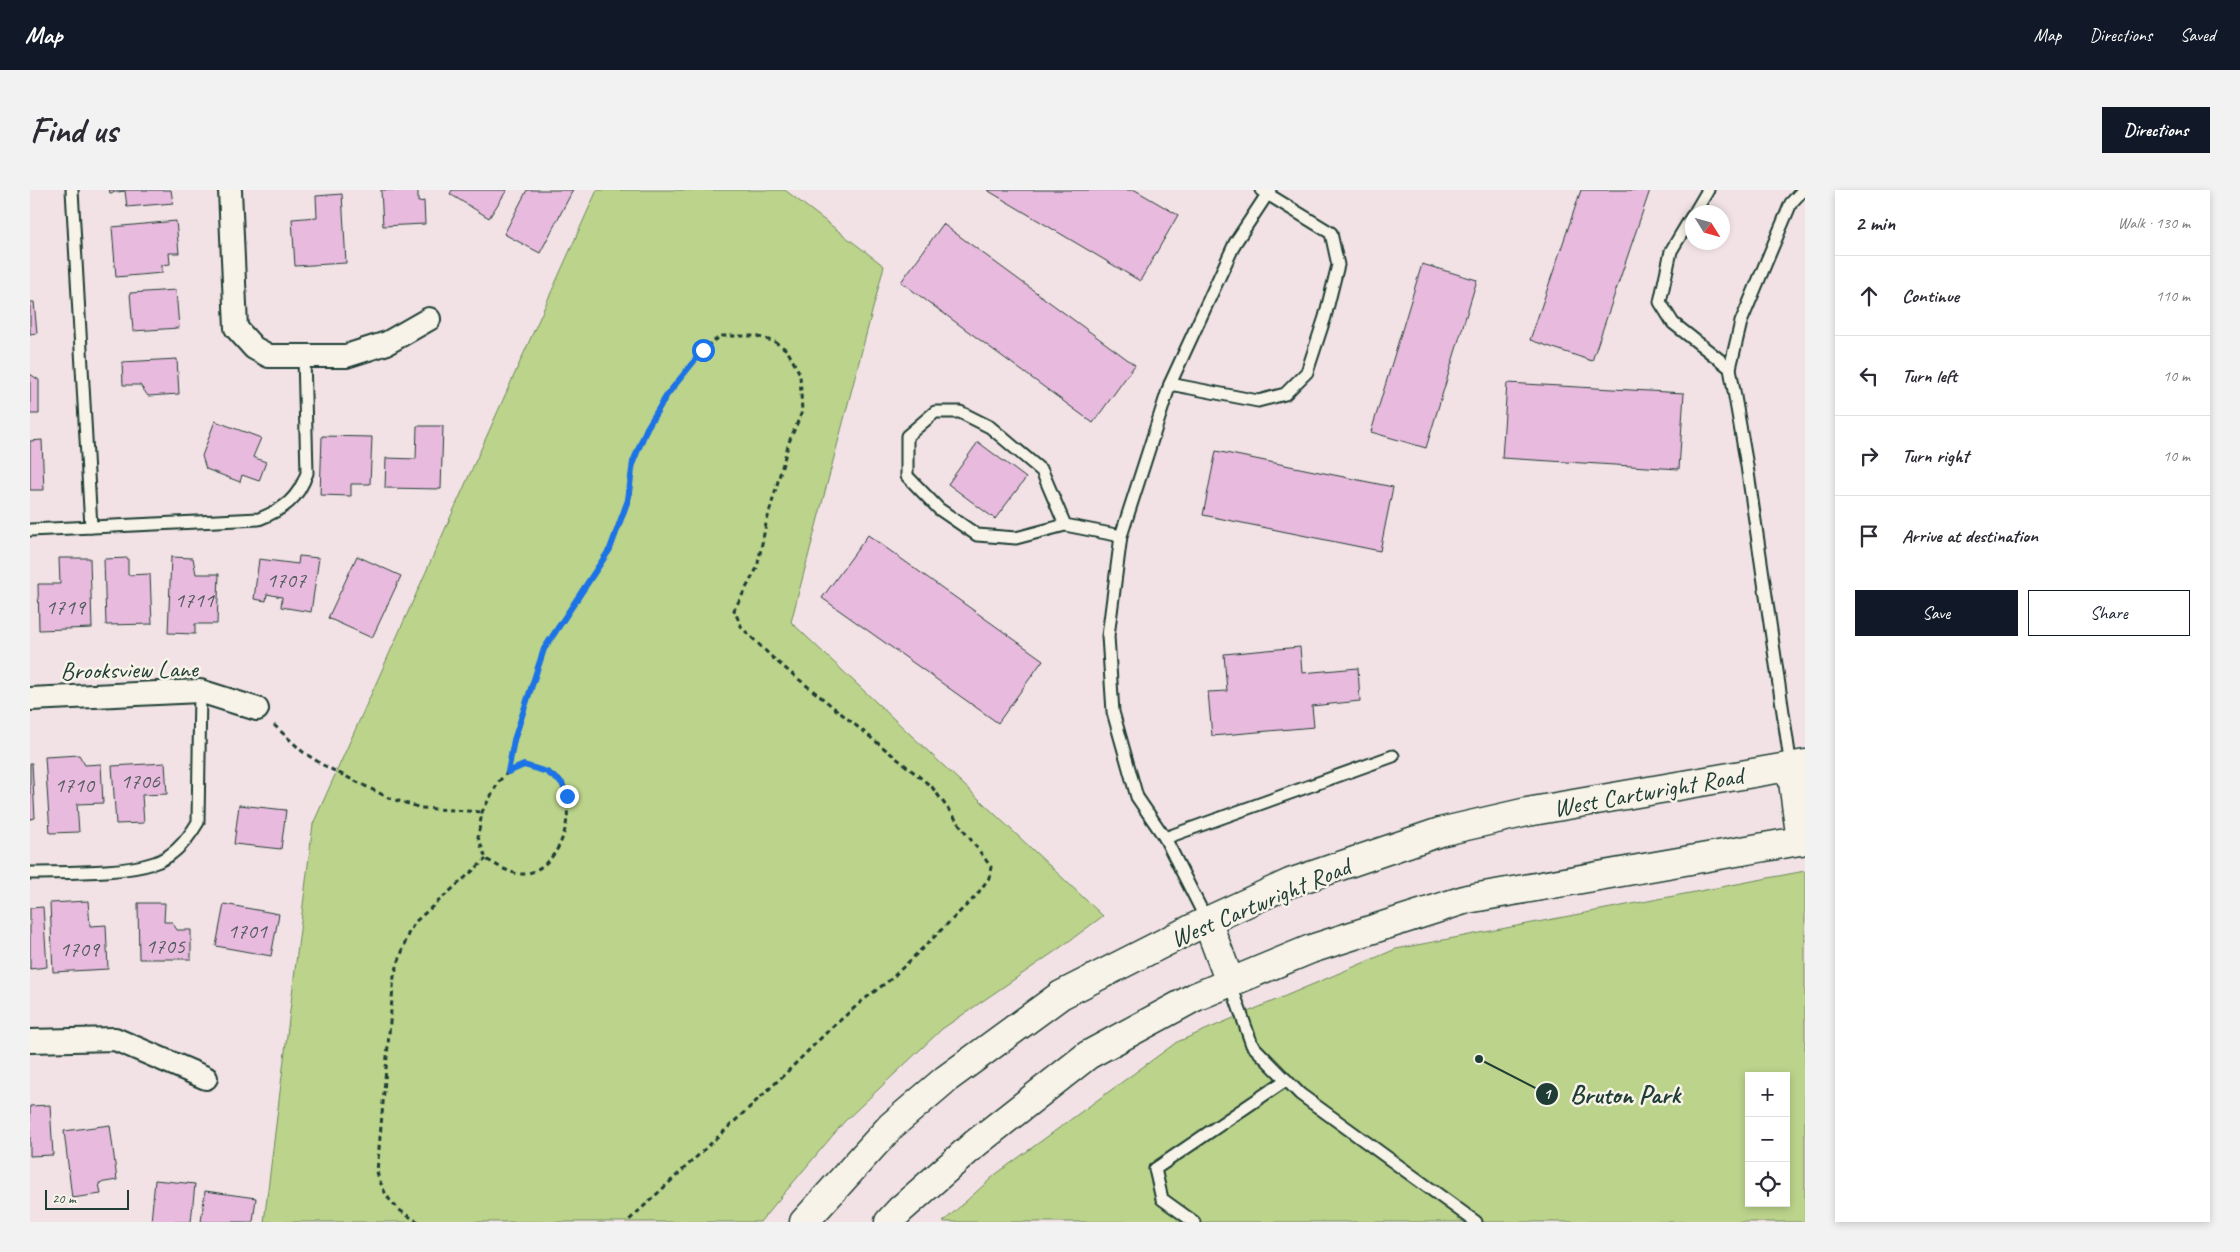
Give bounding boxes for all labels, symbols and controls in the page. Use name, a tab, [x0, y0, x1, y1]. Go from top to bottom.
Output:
text: Map	[25, 20, 62, 50]
text: Map	[2034, 24, 2061, 46]
text: Directions	[2089, 24, 2152, 46]
text: Saved	[2180, 24, 2215, 46]
button: Directions	[2102, 107, 2210, 153]
text: Find us	[30, 108, 117, 153]
north arrow	[1685, 205, 1730, 250]
text: 2 min	[1855, 210, 1895, 236]
text: Walk · 130 m	[2118, 213, 2190, 233]
icon: ahead	[1855, 282, 1883, 310]
text: Continue	[1902, 284, 1959, 308]
text: 110 m	[2156, 286, 2190, 306]
route start	[692, 339, 715, 362]
icon: left	[1855, 362, 1883, 390]
text: Turn left	[1902, 364, 1957, 388]
text: 10 m	[2163, 366, 2190, 386]
icon: right	[1855, 442, 1883, 470]
text: Turn right	[1902, 444, 1969, 468]
text: 10 m	[2163, 446, 2190, 466]
icon: arrive	[1855, 522, 1883, 550]
text: Arrive at destination	[1902, 524, 2038, 548]
house number: 1707	[266, 566, 307, 594]
house number: 1711	[174, 586, 215, 614]
button: Save	[1855, 590, 2018, 636]
button: Share	[2028, 590, 2190, 636]
house number: 1719	[45, 593, 87, 621]
street label: Brooksview Lane	[60, 653, 200, 687]
street label: West Cartwright Road	[1551, 759, 1749, 824]
house number: 1706	[120, 767, 161, 795]
house number: 1710	[54, 771, 96, 799]
route end	[556, 785, 579, 808]
street label: West Cartwright Road	[1166, 849, 1359, 955]
house number: 1701	[227, 917, 268, 945]
house number: 1705	[145, 932, 186, 960]
house number: 1709	[59, 935, 101, 963]
map controls	[1745, 1072, 1790, 1207]
button: +	[1745, 1072, 1790, 1117]
callout: Bruton Park	[1535, 1074, 1691, 1115]
text: Bruton Park	[1570, 1078, 1682, 1111]
text: 1	[1544, 1085, 1553, 1104]
button: −	[1745, 1117, 1790, 1162]
button: locate	[1745, 1162, 1790, 1207]
scale bar	[45, 1187, 129, 1210]
text: 20 m	[52, 1190, 76, 1207]

